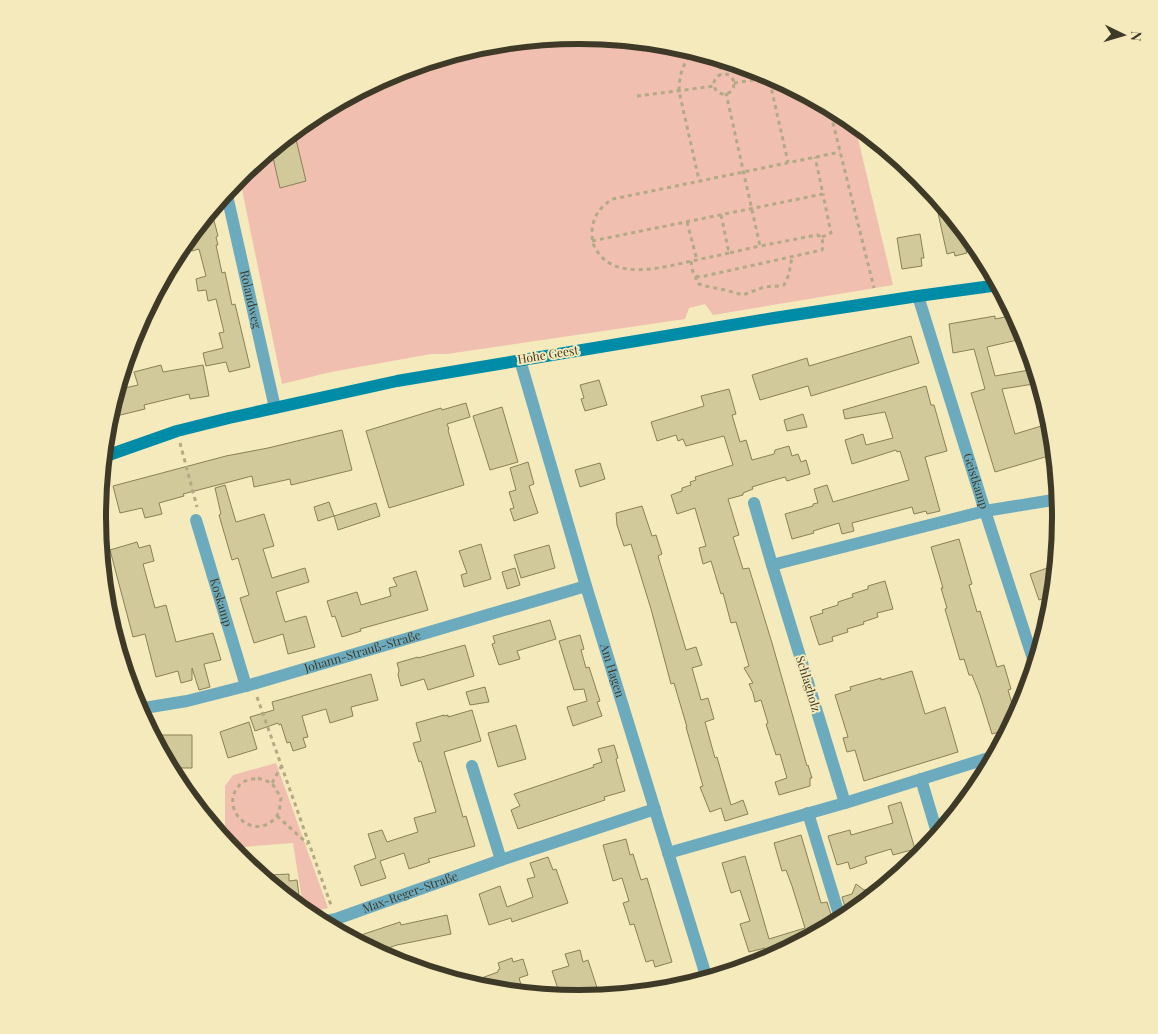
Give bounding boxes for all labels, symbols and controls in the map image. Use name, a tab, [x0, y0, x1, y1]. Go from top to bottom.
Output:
north arrow	[1098, 10, 1148, 60]
text: N	[1127, 30, 1146, 42]
street label: Rolandweg	[237, 268, 266, 330]
street label: Hohe Geest	[516, 341, 580, 367]
street label: Geistkamp	[960, 451, 993, 511]
street label: Koskamp	[207, 576, 237, 628]
street label: Johann-Strauß-Straße	[301, 626, 422, 676]
street label: Am Hagen	[597, 640, 629, 699]
street label: Schlagholz	[793, 654, 825, 714]
street label: Max-Reger-Straße	[360, 867, 460, 916]

